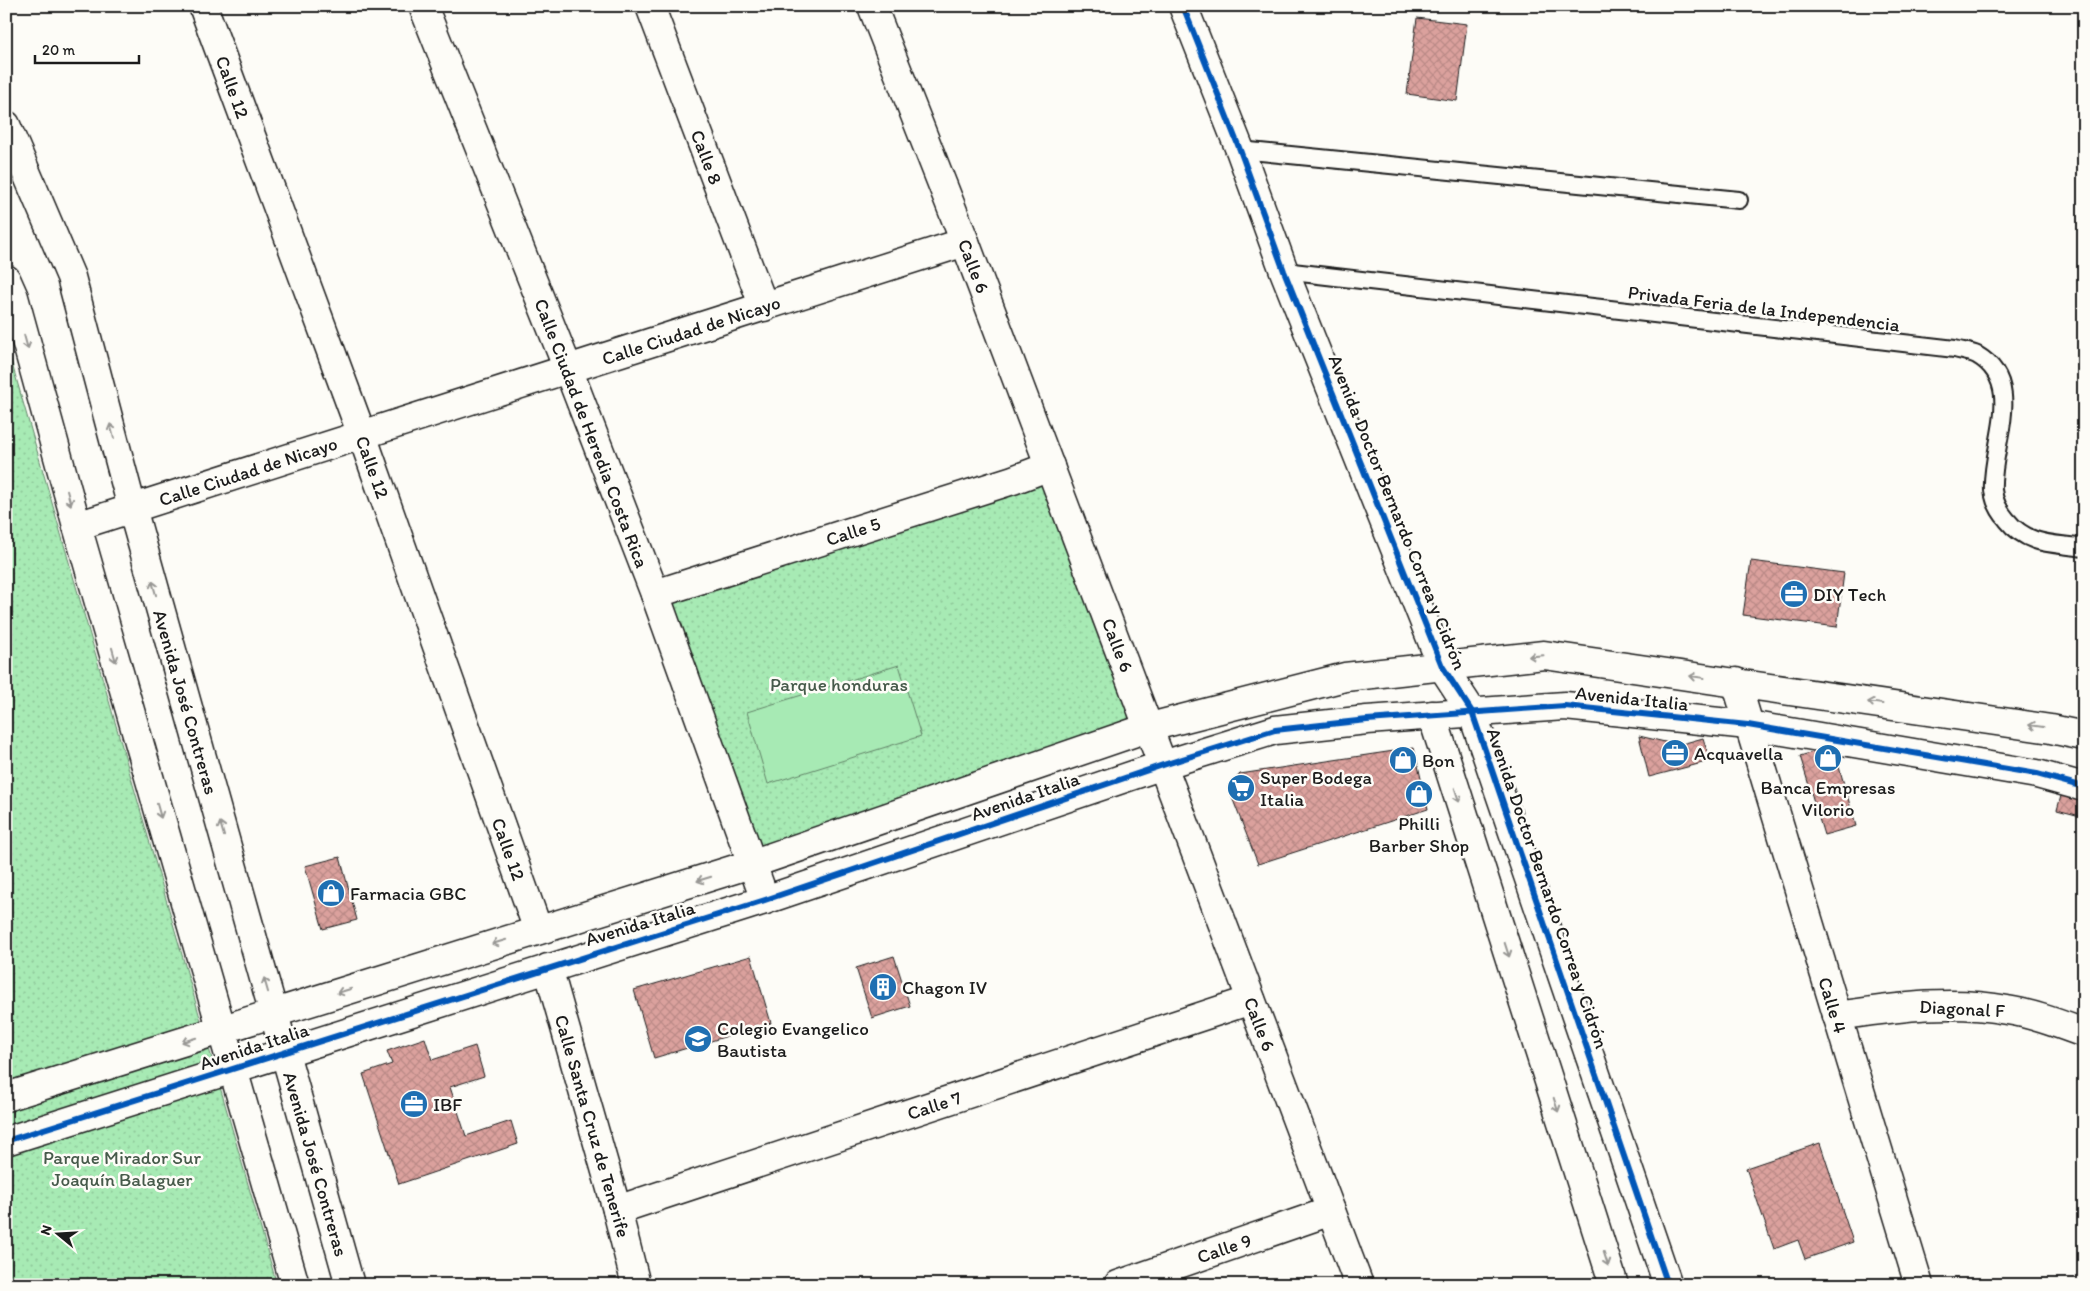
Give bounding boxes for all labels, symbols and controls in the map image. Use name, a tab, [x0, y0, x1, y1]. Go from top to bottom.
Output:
scale bar	[35, 32, 139, 64]
text: 20 m	[42, 41, 76, 59]
street label: Calle 12	[211, 53, 254, 122]
street label: Calle 8	[686, 127, 727, 188]
street label: Calle 6	[953, 236, 994, 297]
street label: Privada Feria de la Independencia	[1627, 280, 1901, 337]
street label: Calle Ciudad de Nicayo	[599, 291, 783, 370]
street label: Calle Ciudad de Heredia Costa Rica	[529, 295, 654, 571]
one-way arrow	[22, 333, 32, 349]
street label: Avenida Doctor Bernardo Correa y Cidrón	[1324, 351, 1472, 673]
one-way arrow	[106, 424, 116, 440]
street label: Calle Ciudad de Nicayo	[156, 432, 340, 511]
street label: Calle 12	[351, 433, 394, 502]
one-way arrow	[65, 490, 75, 506]
street label: Calle 5	[823, 512, 883, 551]
office icon: DIY Tech	[1779, 579, 1809, 609]
one-way arrow	[149, 580, 158, 596]
place label: DIY Tech	[1813, 583, 1886, 606]
street label: Avenida José Contreras	[148, 607, 223, 797]
street label: Calle 6	[1097, 615, 1138, 676]
one-way arrow	[110, 646, 119, 662]
one-way arrow	[1529, 651, 1545, 660]
one-way arrow	[1689, 671, 1705, 681]
park label: Parque honduras	[770, 673, 908, 696]
street label: Avenida Italia	[1574, 681, 1690, 716]
one-way arrow	[1868, 698, 1884, 708]
one-way arrow	[2028, 721, 2044, 731]
street label: Avenida Doctor Bernardo Correa y Cidrón	[1482, 725, 1613, 1052]
office icon: Acquavella	[1660, 738, 1690, 768]
place label: Acquavella	[1694, 742, 1783, 765]
shop icon: Banca Empresas Vilorio	[1813, 743, 1843, 773]
shop icon: Bon	[1388, 745, 1418, 775]
place label: Bon	[1422, 749, 1455, 772]
place label: Super Bodega Italia	[1260, 766, 1372, 811]
street label: Avenida Italia	[968, 767, 1083, 826]
supermarket icon: Super Bodega Italia	[1226, 773, 1256, 803]
place label: Banca Empresas Vilorio	[1761, 776, 1895, 821]
shop icon: Philli Barber Shop	[1404, 779, 1434, 809]
one-way arrow	[1452, 787, 1462, 803]
one-way arrow	[155, 802, 165, 818]
place label: Philli Barber Shop	[1369, 812, 1469, 857]
street label: Calle 12	[487, 815, 530, 884]
one-way arrow	[216, 821, 226, 837]
one-way arrow	[697, 874, 713, 884]
shop icon: Farmacia GBC	[316, 878, 346, 908]
place label: Farmacia GBC	[350, 882, 466, 905]
street label: Avenida Italia	[583, 896, 698, 951]
one-way arrow	[491, 938, 507, 948]
one-way arrow	[1502, 942, 1512, 958]
building icon: Chagon IV	[868, 972, 898, 1002]
street label: Calle 4	[1813, 974, 1852, 1036]
place label: Chagon IV	[902, 976, 987, 999]
one-way arrow	[260, 978, 270, 994]
one-way arrow	[336, 987, 352, 996]
street label: Calle 6	[1239, 994, 1280, 1055]
street label: Diagonal F	[1919, 995, 2006, 1022]
street label: Calle Santa Cruz de Tenerife	[550, 1012, 635, 1240]
place label: Colegio Evangelico Bautista	[717, 1017, 869, 1062]
street label: Avenida Italia	[197, 1018, 312, 1075]
school or university icon: Colegio Evangelico Bautista	[683, 1024, 713, 1054]
one-way arrow	[181, 1035, 197, 1045]
street label: Avenida José Contreras	[278, 1069, 353, 1259]
street label: Calle 7	[904, 1086, 964, 1125]
office icon: IBF	[399, 1089, 429, 1119]
place label: IBF	[433, 1093, 462, 1116]
one-way arrow	[1552, 1096, 1562, 1112]
park label: Parque Mirador Sur Joaquín Balaguer	[43, 1146, 202, 1191]
north arrow	[32, 1208, 82, 1258]
text: N	[37, 1223, 56, 1237]
street label: Calle 9	[1194, 1228, 1254, 1268]
one-way arrow	[1602, 1251, 1611, 1267]

